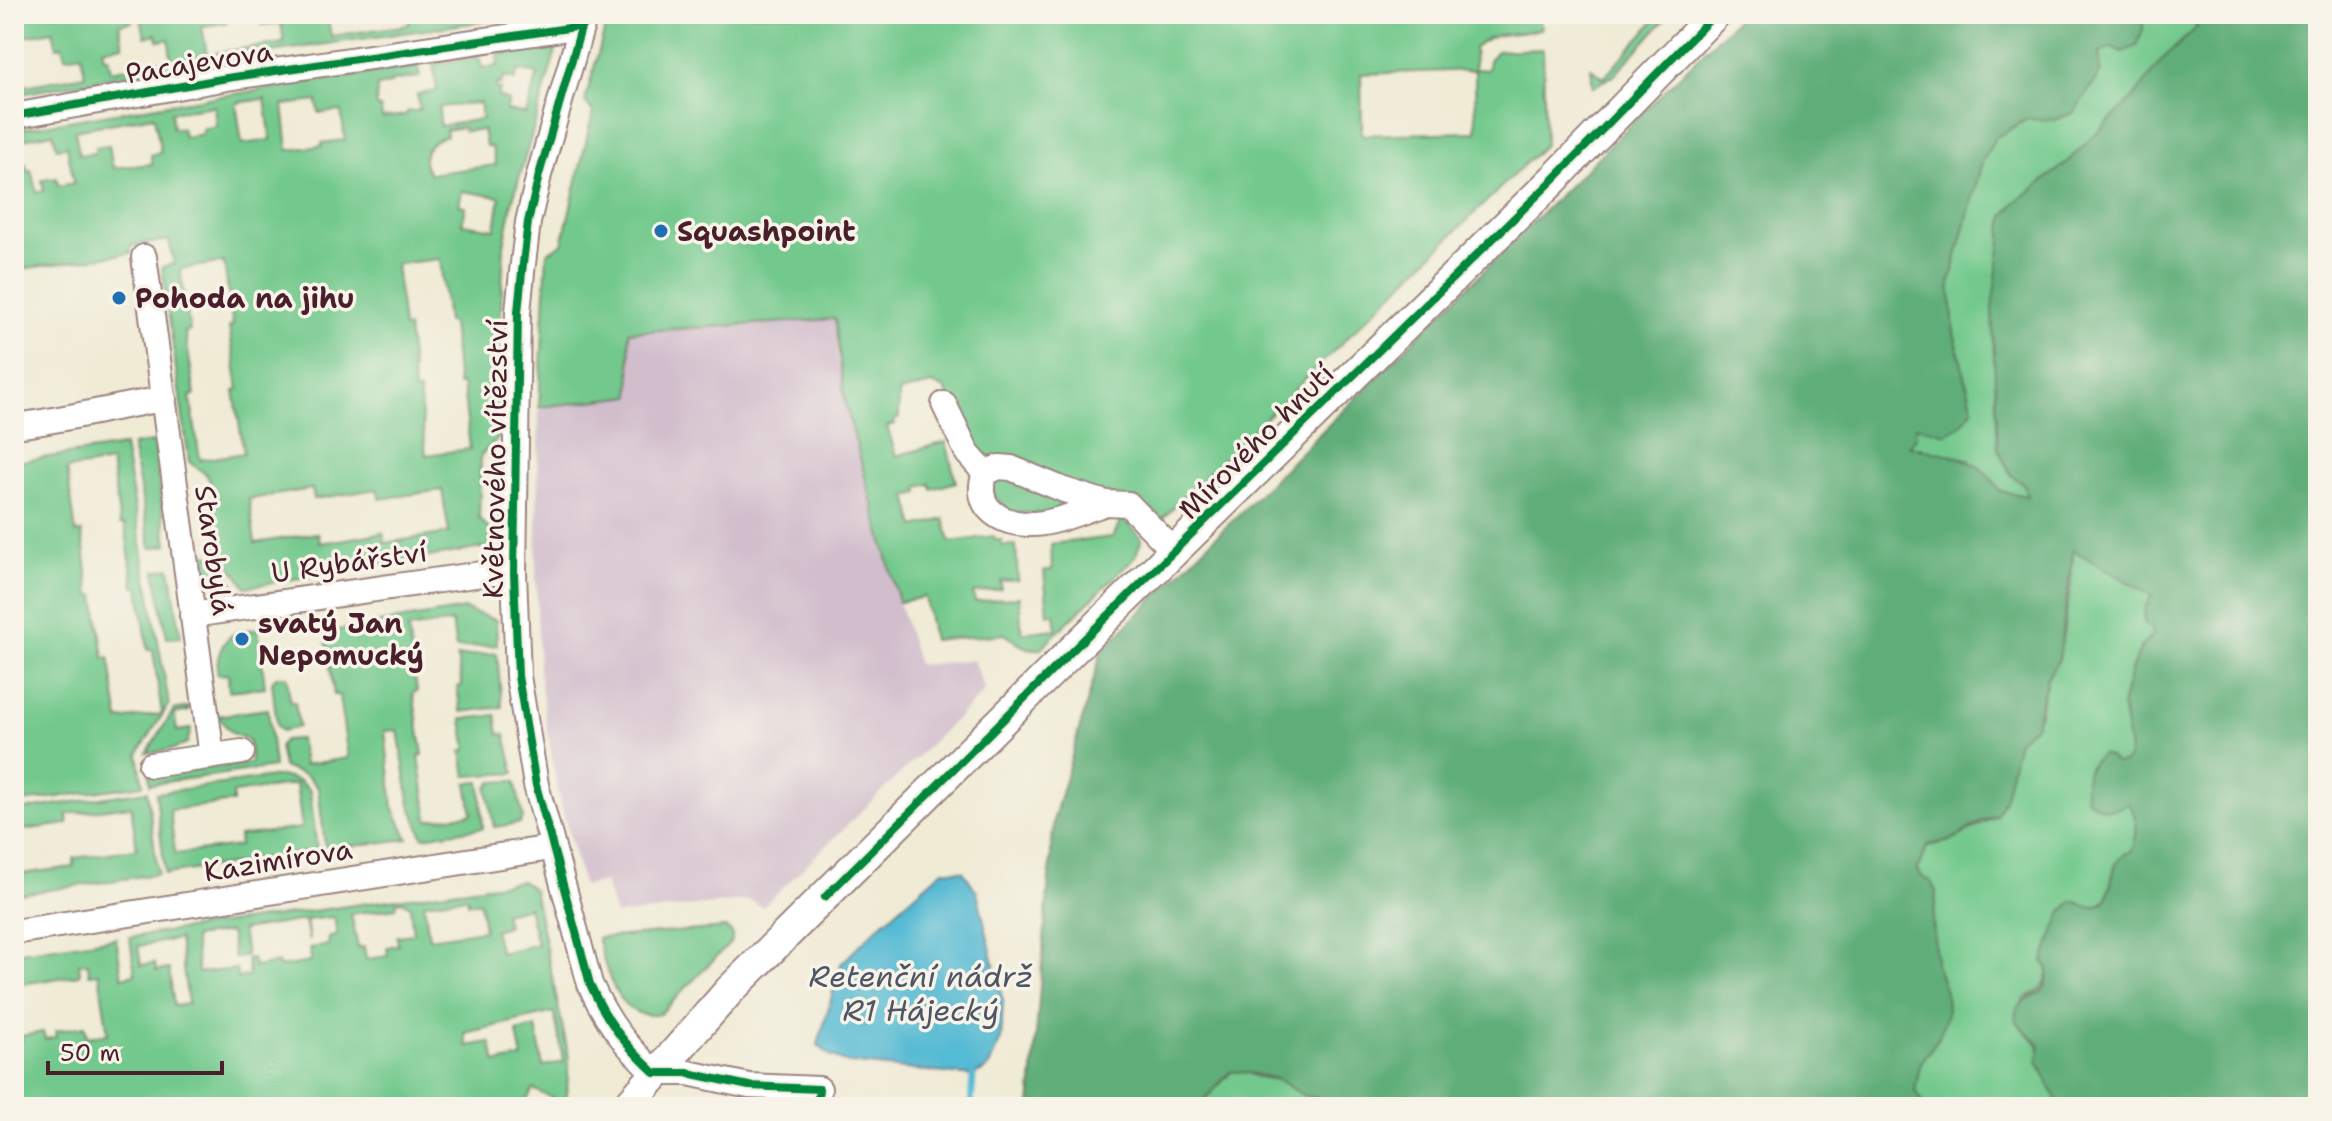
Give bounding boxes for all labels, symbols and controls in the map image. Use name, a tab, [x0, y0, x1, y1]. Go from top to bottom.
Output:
street label: Pacajevova	[123, 32, 275, 92]
place label: Squashpoint	[677, 212, 856, 250]
marker: Squashpoint	[652, 222, 670, 240]
place label: Pohoda na jihu	[135, 279, 355, 317]
marker: Pohoda na jihu	[110, 289, 128, 307]
street label: Květnového vítězství	[474, 319, 516, 599]
street label: Mírového hnutí	[1170, 355, 1342, 527]
street label: Starobylá	[186, 483, 242, 617]
street label: U Rybářství	[269, 532, 429, 592]
place label: svatý Jan Nepomucký	[258, 604, 424, 674]
marker: svatý Jan Nepomucký	[233, 630, 251, 648]
street label: Kazimírova	[201, 830, 355, 890]
water label: Retenční nádrž R1 Hájecký	[809, 956, 1033, 1031]
scale bar	[48, 1025, 222, 1075]
text: 50 m	[60, 1037, 120, 1069]

